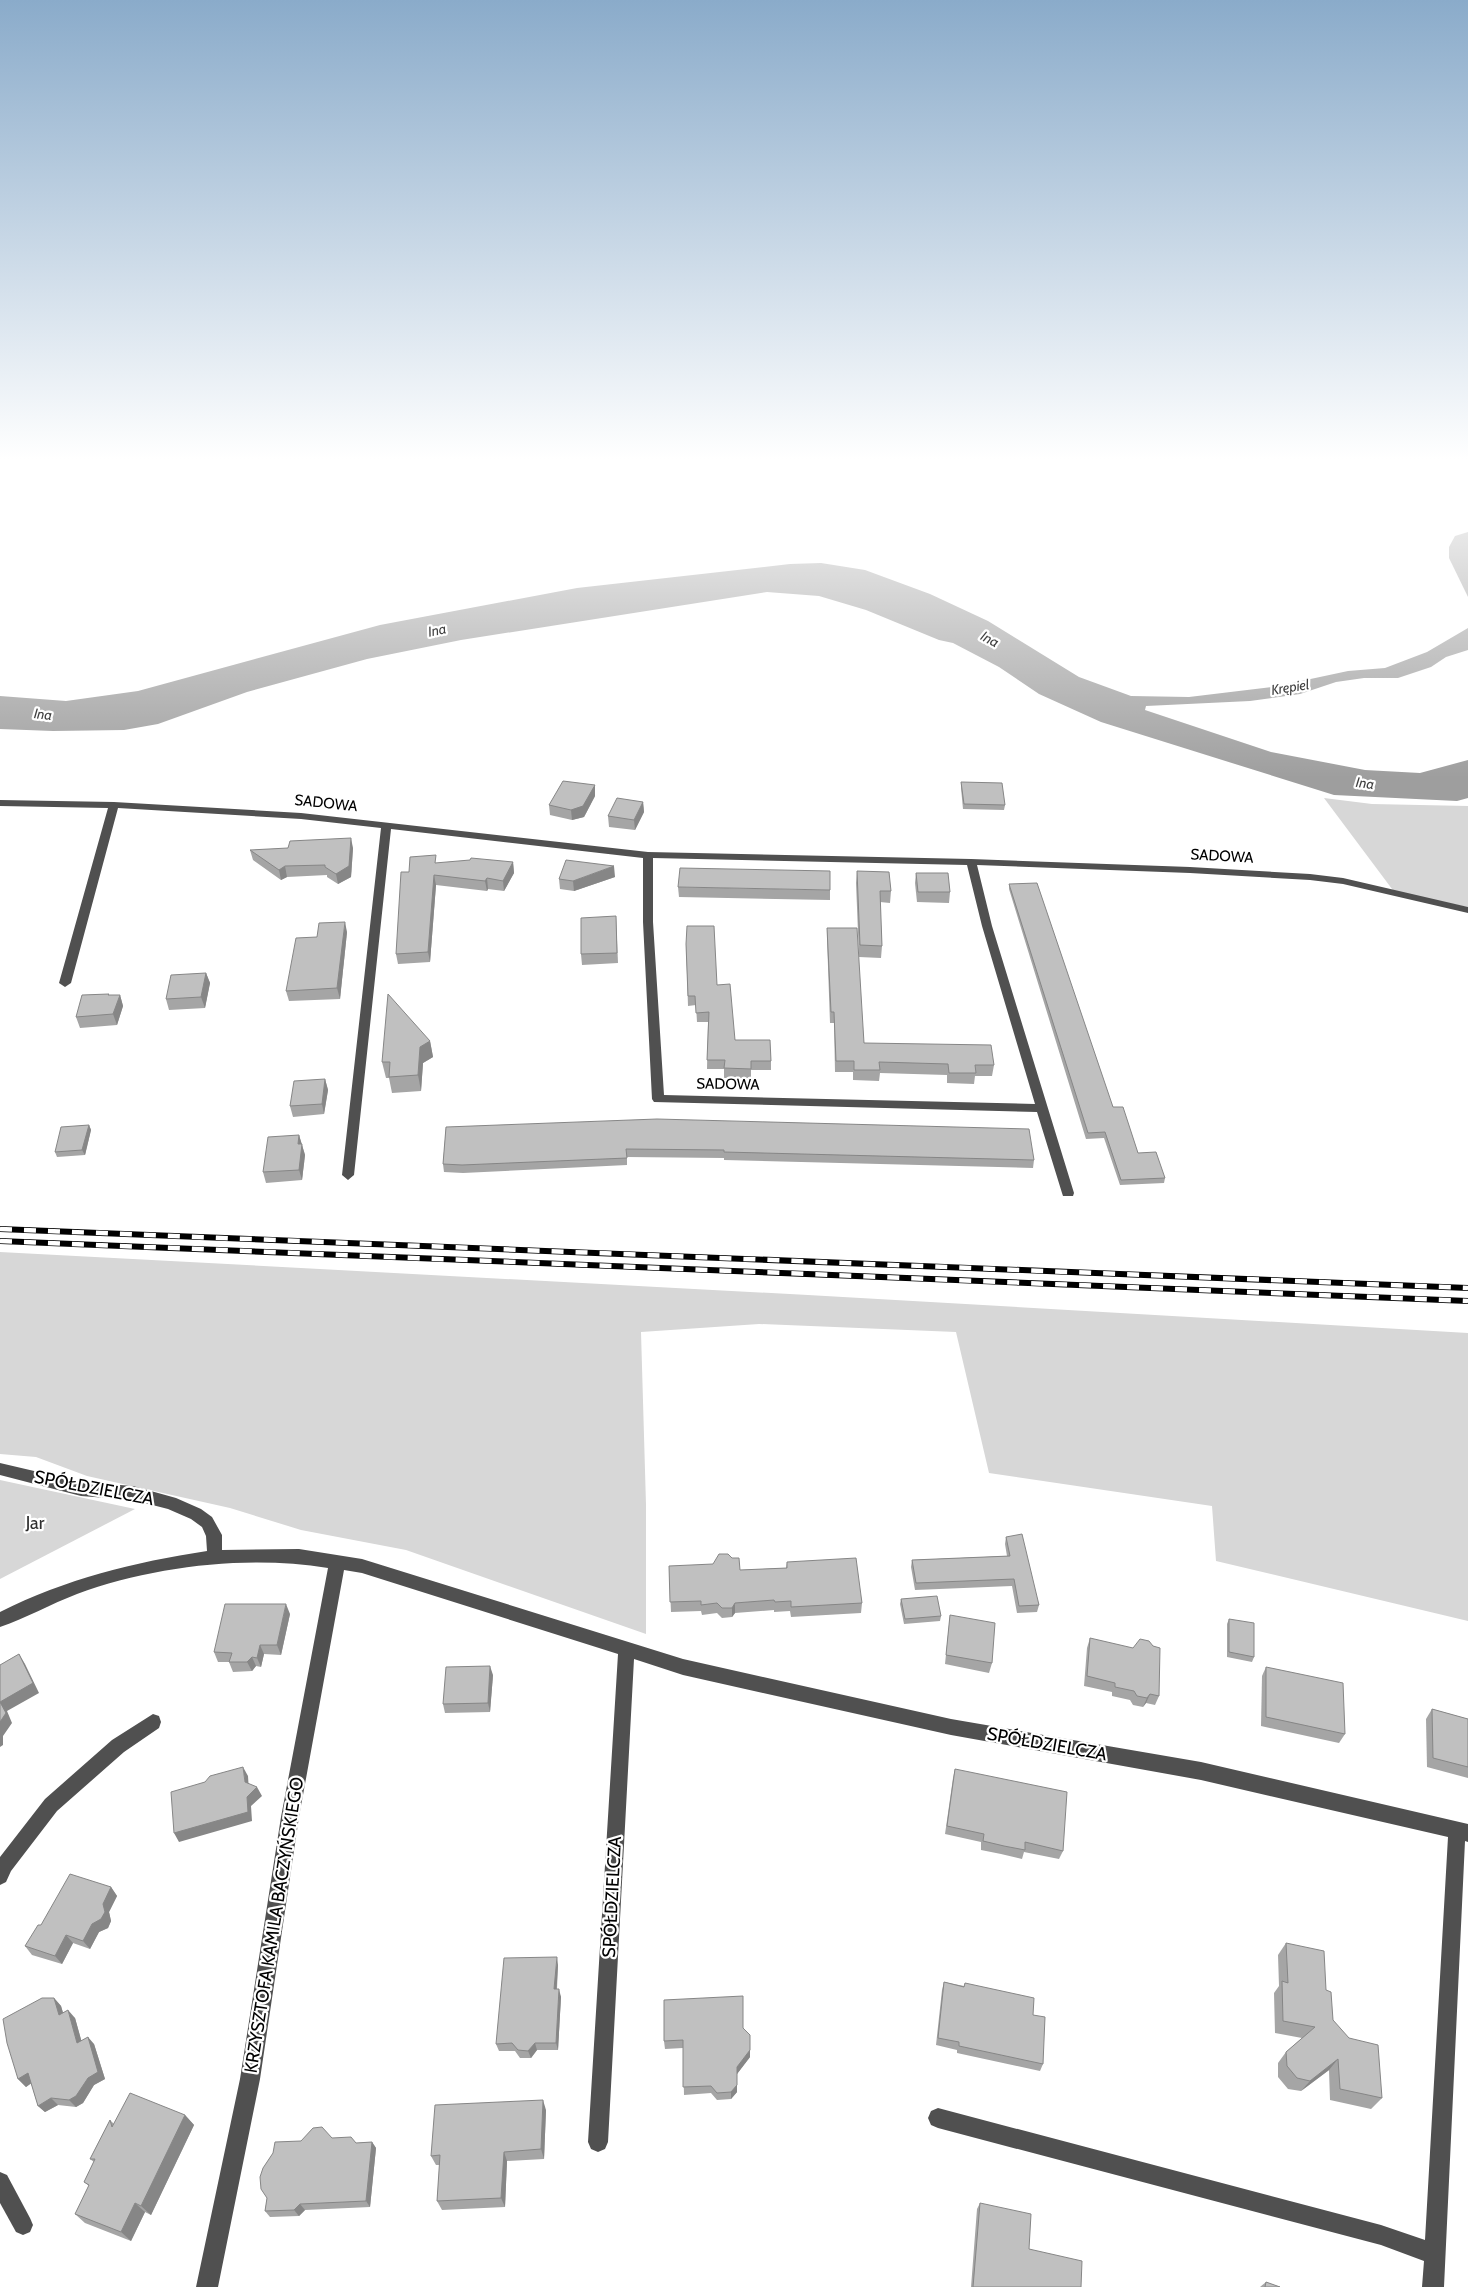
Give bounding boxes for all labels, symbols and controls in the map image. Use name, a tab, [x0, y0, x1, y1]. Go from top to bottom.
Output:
water label: Ina	[426, 619, 448, 641]
water label: Ina	[978, 627, 1002, 651]
water label: Krępiel	[1270, 675, 1311, 699]
water label: Ina	[33, 704, 53, 724]
water label: Ina	[1355, 773, 1375, 793]
street label: SADOWA	[294, 791, 359, 815]
street label: SADOWA	[1190, 845, 1255, 867]
street label: SADOWA	[696, 1074, 761, 1094]
street label: SPÓŁDZIELCZA	[32, 1466, 156, 1510]
park label: Jar	[25, 1512, 45, 1534]
street label: SPÓŁDZIELCZA	[985, 1723, 1109, 1765]
street label: KRZYSZTOFA KAMILA BACZYŃSKIEGO	[240, 1775, 308, 2074]
street label: SPÓŁDZIELCZA	[598, 1836, 626, 1958]

